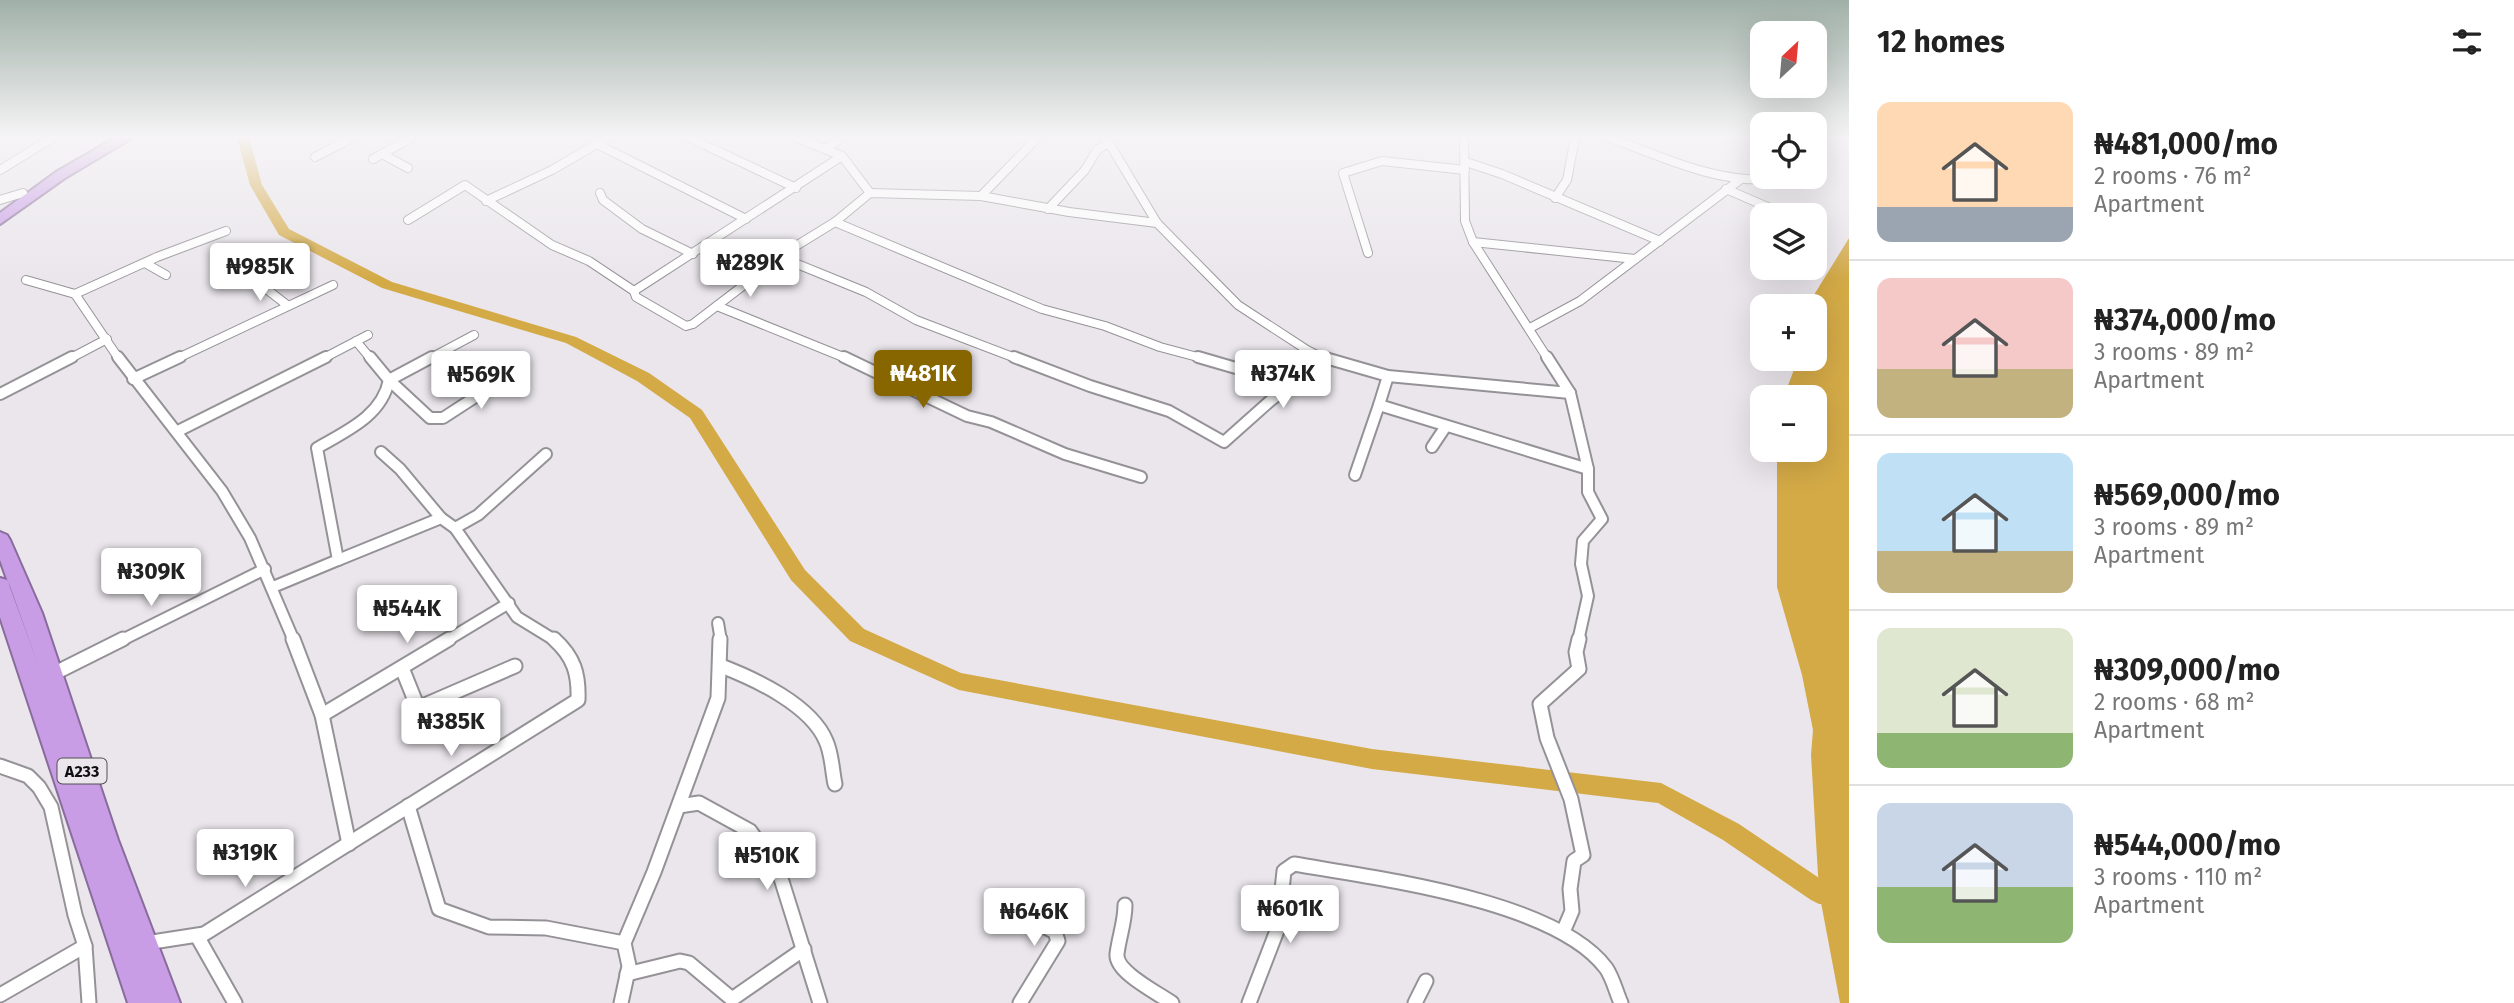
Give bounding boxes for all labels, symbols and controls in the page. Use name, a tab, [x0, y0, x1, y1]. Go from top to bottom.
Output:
north arrow	[1750, 21, 1827, 98]
map controls	[1750, 21, 1827, 462]
icon: filters	[2448, 23, 2486, 61]
text: 12 homes	[1877, 24, 2005, 60]
button: locate	[1750, 112, 1827, 189]
text: ₦481,000/mo	[2094, 126, 2278, 162]
icon: home	[1933, 130, 2017, 214]
text: 2 rooms · 76 m²	[2094, 162, 2252, 190]
text: Apartment	[2094, 190, 2204, 218]
button: layers	[1750, 203, 1827, 280]
pin: ₦289K	[701, 240, 799, 299]
pin: ₦985K	[211, 244, 309, 303]
text: ₦289K	[716, 248, 784, 276]
text: ₦985K	[226, 252, 294, 280]
button: +	[1750, 294, 1827, 371]
text: ₦374,000/mo	[2094, 302, 2276, 338]
icon: home	[1933, 306, 2017, 390]
text: 3 rooms · 89 m²	[2094, 338, 2254, 366]
pin: ₦481K	[874, 350, 972, 410]
pin: ₦374K	[1234, 350, 1332, 410]
pin: ₦569K	[432, 352, 530, 411]
text: ₦481K	[890, 359, 956, 387]
text: ₦374K	[1251, 359, 1315, 387]
text: ₦569K	[447, 360, 515, 388]
text: Apartment	[2094, 366, 2204, 394]
button: −	[1750, 385, 1827, 462]
text: ₦569,000/mo	[2094, 477, 2280, 513]
icon: home	[1933, 481, 2017, 565]
text: 3 rooms · 89 m²	[2094, 513, 2254, 541]
text: Apartment	[2094, 541, 2204, 569]
pin: ₦309K	[102, 548, 200, 608]
text: ₦309K	[117, 557, 185, 585]
pin: ₦544K	[358, 586, 456, 645]
text: ₦544K	[373, 594, 441, 622]
text: ₦309,000/mo	[2094, 652, 2280, 688]
icon: home	[1933, 656, 2017, 740]
text: 2 rooms · 68 m²	[2094, 688, 2255, 716]
pin: ₦385K	[402, 698, 500, 758]
text: ₦385K	[417, 707, 485, 735]
text: Apartment	[2094, 716, 2204, 744]
road number: A233	[57, 758, 106, 784]
text: ₦544,000/mo	[2094, 827, 2281, 863]
pin: ₦319K	[196, 830, 294, 889]
icon: home	[1933, 831, 2017, 915]
pin: ₦510K	[718, 832, 816, 892]
text: ₦319K	[213, 838, 277, 866]
text: ₦510K	[735, 841, 799, 869]
text: 3 rooms · 110 m²	[2094, 863, 2262, 891]
pin: ₦601K	[1241, 886, 1339, 945]
pin: ₦646K	[985, 888, 1083, 948]
text: Apartment	[2094, 891, 2204, 919]
text: ₦601K	[1257, 894, 1323, 922]
text: ₦646K	[1000, 897, 1068, 925]

